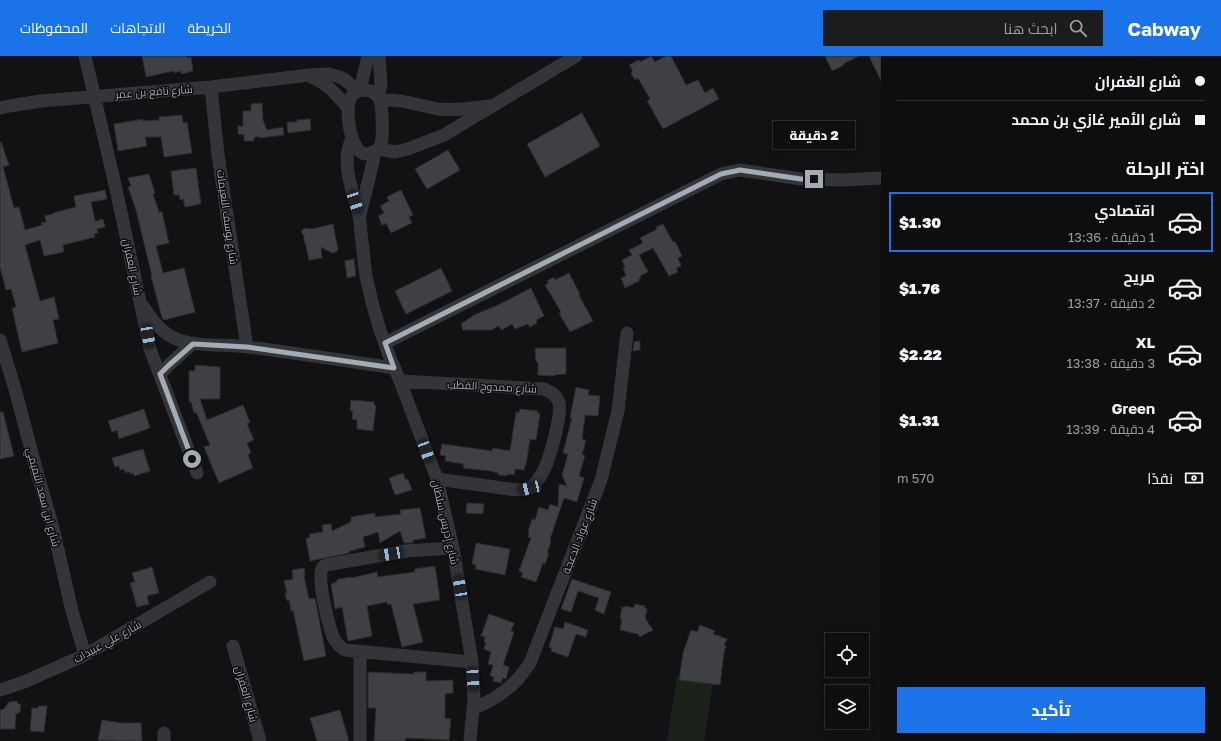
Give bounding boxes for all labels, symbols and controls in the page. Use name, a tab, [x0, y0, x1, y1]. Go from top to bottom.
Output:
search box	[823, 10, 1103, 46]
icon: search	[1067, 17, 1089, 39]
text: Cabway	[1127, 17, 1201, 40]
text: المحفوظات	[20, 19, 88, 36]
text: الاتجاهات	[110, 19, 166, 36]
text: الخريطة	[188, 19, 231, 36]
text: ابحث هنا	[1004, 19, 1057, 37]
text: شارع الغفران	[1095, 72, 1181, 90]
street label: شارع نافع بن عمر	[114, 82, 193, 102]
text: شارع الأمير غازي بن محمد	[1012, 110, 1181, 128]
callout: 2 دقيقة	[773, 121, 855, 149]
text: 2 دقيقة	[789, 127, 839, 143]
text: اختر الرحلة	[1126, 157, 1205, 179]
street label: شارع يوسف النعيمات	[213, 169, 241, 266]
route end	[805, 170, 823, 188]
car	[346, 189, 364, 215]
text: اقتصادي	[1095, 201, 1155, 219]
icon: car	[1167, 204, 1203, 240]
text: $1.30	[899, 213, 941, 231]
text: 1 دقيقة · 13:36	[1068, 229, 1155, 245]
street label: شارع الغفران	[119, 237, 145, 297]
text: مريح	[1123, 267, 1155, 285]
icon: car	[1167, 270, 1203, 306]
text: $1.76	[899, 279, 940, 297]
text: 2 دقيقة · 13:37	[1068, 295, 1155, 311]
car	[140, 323, 156, 349]
text: XL	[1136, 333, 1155, 351]
icon: car	[1167, 336, 1203, 372]
text: $2.22	[899, 345, 942, 363]
text: 3 دقيقة · 13:38	[1067, 355, 1155, 371]
street label: شارع ممدوح القطب	[447, 377, 537, 397]
text: Green	[1112, 399, 1155, 417]
icon: car	[1167, 402, 1203, 438]
text: $1.31	[899, 411, 939, 429]
text: 4 دقيقة · 13:39	[1066, 421, 1155, 437]
car	[416, 438, 436, 464]
street label: شارع ابن سعد التميمي	[22, 446, 63, 549]
route start	[183, 450, 201, 468]
icon: cash	[1183, 467, 1205, 489]
text: نقدًا	[1147, 469, 1173, 487]
text: 570 m	[897, 470, 934, 486]
street label: شارع إدريس سلطان	[428, 478, 462, 566]
car	[517, 479, 543, 497]
street label: شارع عواد الدعجة	[559, 497, 601, 576]
car	[378, 546, 404, 562]
car	[452, 574, 468, 600]
street label: شارع علي عبيدات	[71, 617, 145, 668]
map controls	[825, 633, 869, 729]
button: locate	[825, 633, 869, 677]
street label: شارع الغفران	[231, 664, 261, 724]
car	[466, 667, 480, 691]
button: layers	[825, 685, 869, 729]
button: تأكيد	[897, 687, 1205, 733]

